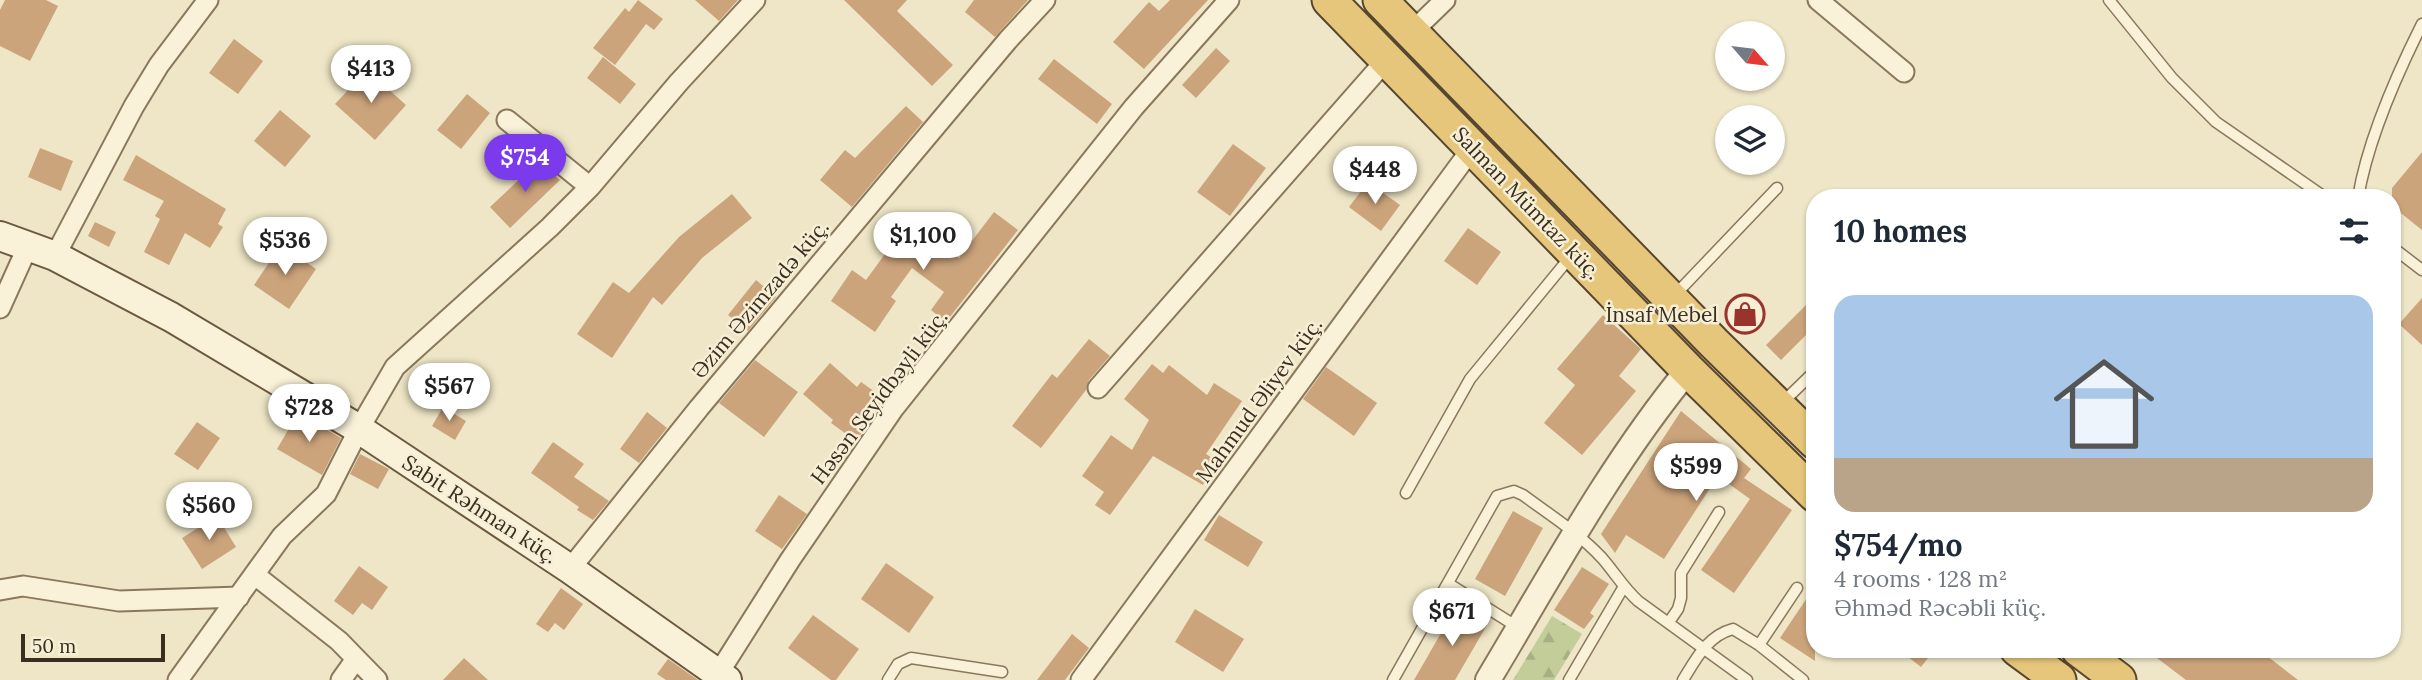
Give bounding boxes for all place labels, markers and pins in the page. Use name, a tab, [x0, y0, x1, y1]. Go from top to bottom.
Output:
pin: $413	[330, 46, 412, 105]
pin: $754	[484, 134, 566, 194]
pin: $448	[1334, 146, 1416, 206]
pin: $1,100	[866, 212, 980, 272]
pin: $536	[244, 218, 326, 277]
shop icon: İnsaf Mebel	[1724, 293, 1766, 335]
place label: İnsaf Mebel	[1605, 301, 1718, 328]
pin: $567	[408, 364, 490, 423]
pin: $728	[268, 384, 350, 444]
pin: $599	[1655, 444, 1737, 503]
pin: $560	[168, 482, 250, 542]
pin: $671	[1411, 588, 1493, 648]

